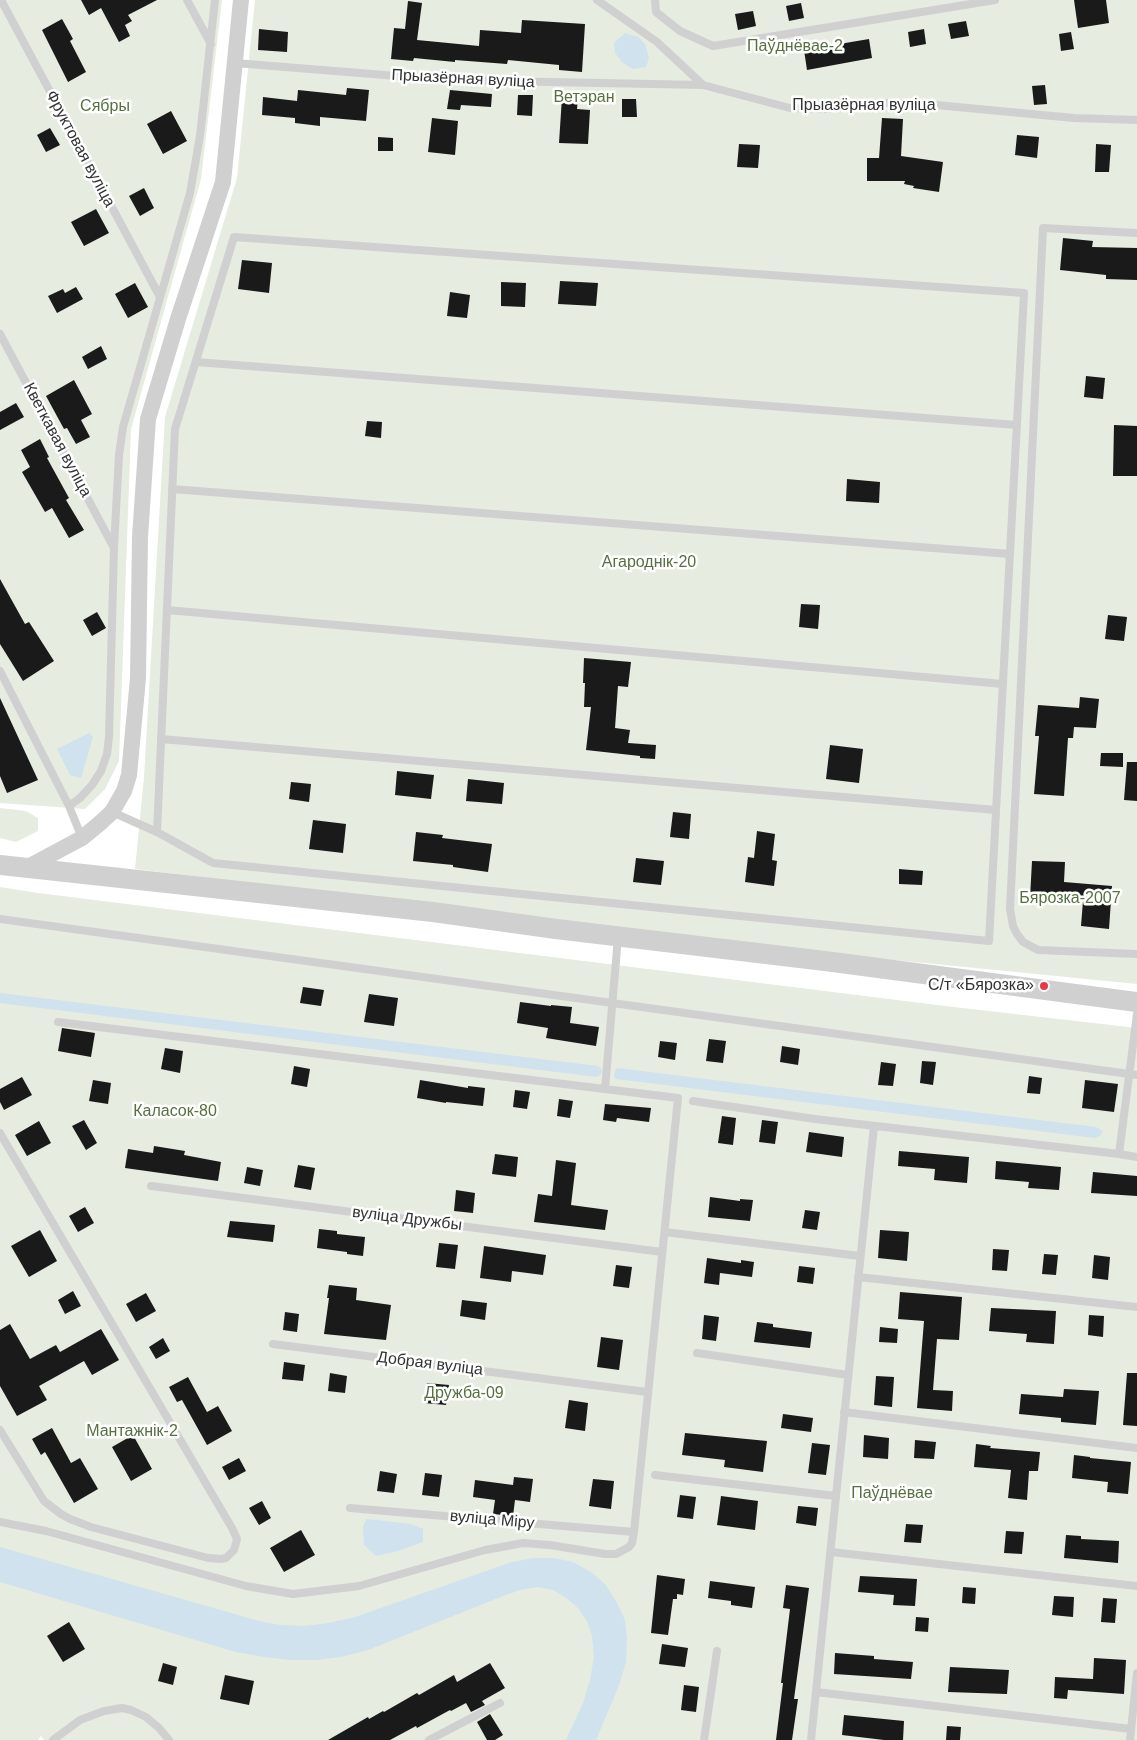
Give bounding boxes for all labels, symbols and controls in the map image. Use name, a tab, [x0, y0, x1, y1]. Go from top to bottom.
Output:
park label: Паўднёвае-2	[747, 37, 843, 57]
street label: Прыазёрная вуліца	[391, 66, 535, 92]
street label: Фруктовая вуліца	[41, 87, 119, 211]
park label: Ветэран	[553, 88, 615, 108]
street label: Прыазёрная вуліца	[792, 96, 936, 116]
park label: Сябры	[80, 97, 130, 117]
street label: Кветкавая вуліца	[19, 380, 95, 500]
park label: Агароднік-20	[602, 553, 696, 573]
park label: Бярозка-2007	[1019, 889, 1121, 909]
place label: С/т «Бярозка»	[928, 976, 1034, 996]
marker: С/т «Бярозка»	[1038, 980, 1050, 992]
park label: Каласок-80	[133, 1102, 217, 1122]
street label: вуліца Дружбы	[351, 1203, 463, 1235]
street label: Добрая вуліца	[376, 1348, 484, 1380]
park label: Дружба-09	[424, 1384, 504, 1404]
park label: Мантажнік-2	[86, 1422, 178, 1442]
park label: Паўднёвае	[851, 1484, 933, 1504]
street label: вуліца Міру	[449, 1507, 535, 1533]

